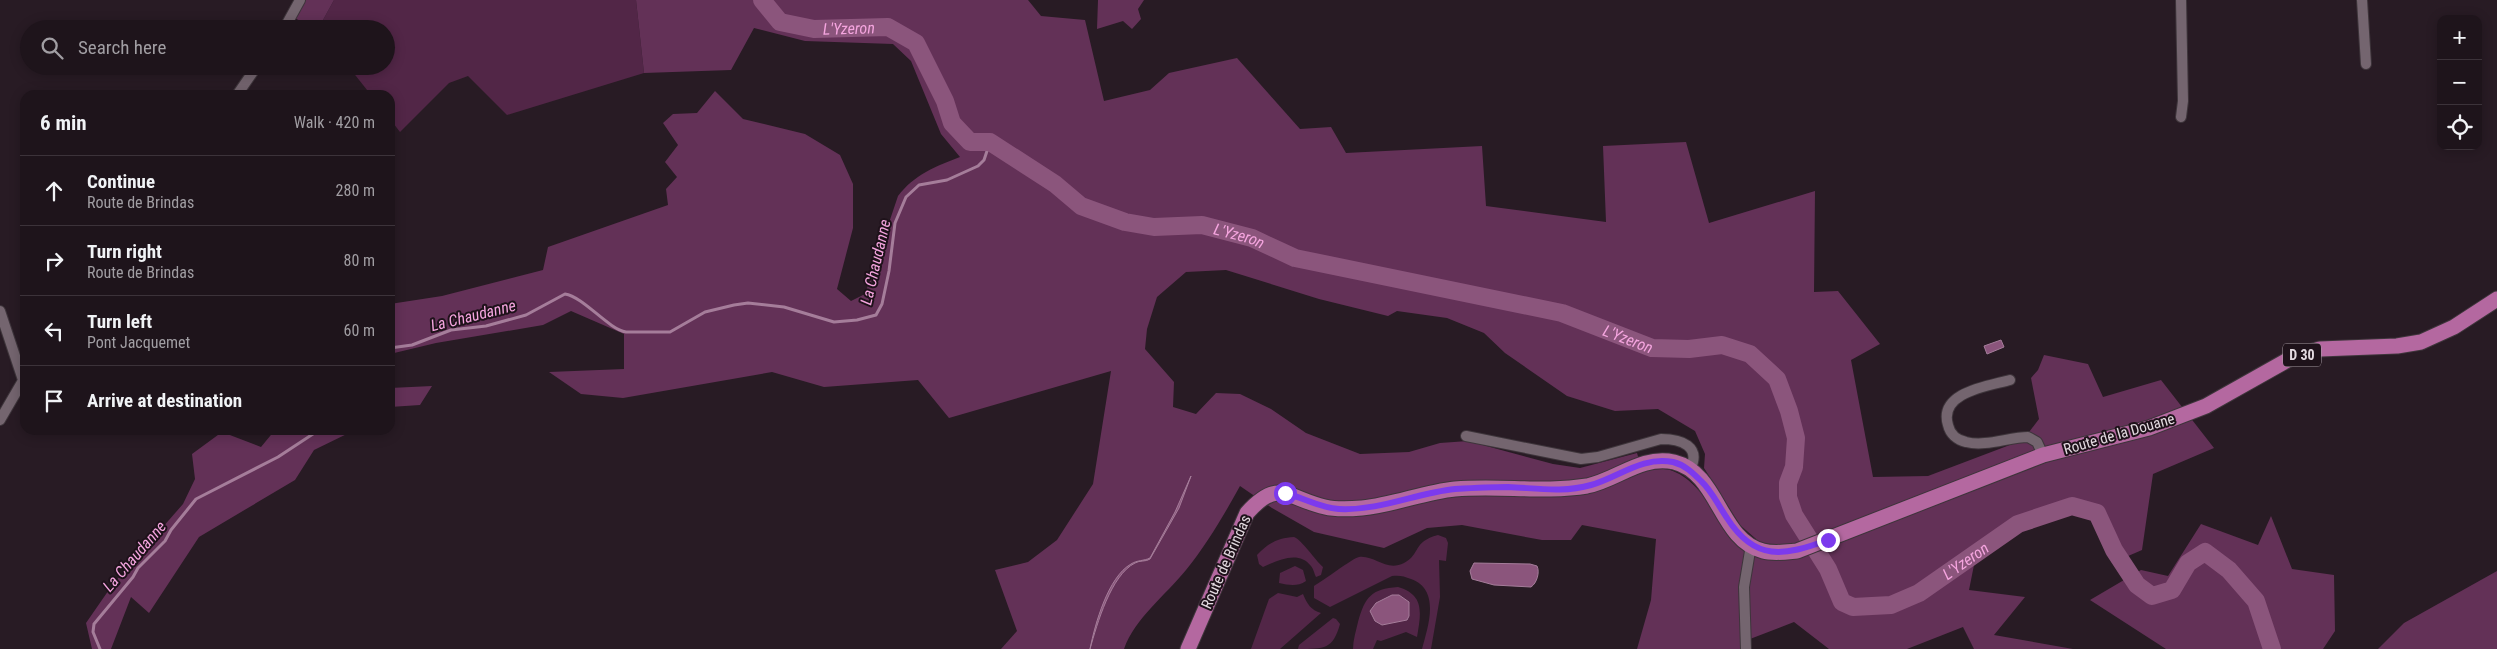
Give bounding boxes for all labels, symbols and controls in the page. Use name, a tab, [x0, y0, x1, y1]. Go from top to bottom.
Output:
map controls	[2437, 15, 2482, 150]
button: +	[2437, 15, 2482, 60]
water label: L'Yzeron	[823, 18, 875, 39]
search box	[20, 20, 395, 75]
icon: search	[38, 34, 66, 62]
text: Search here	[78, 36, 166, 59]
button: −	[2437, 60, 2482, 105]
button: locate	[2437, 105, 2482, 150]
text: 6 min	[40, 111, 87, 135]
text: Walk · 420 m	[294, 113, 375, 132]
text: Continue	[87, 170, 155, 193]
icon: ahead	[40, 177, 68, 205]
text: 280 m	[336, 181, 375, 200]
text: Route de Brindas	[87, 193, 194, 212]
water label: La Chaudanne	[856, 218, 895, 307]
water label: L'Yzeron	[1212, 220, 1268, 253]
text: Turn right	[87, 240, 162, 263]
icon: right	[40, 247, 68, 275]
text: 80 m	[343, 251, 375, 270]
text: Route de Brindas	[87, 263, 194, 282]
water label: La Chaudanne	[429, 296, 518, 335]
text: Turn left	[87, 310, 152, 333]
icon: left	[40, 317, 68, 345]
text: 60 m	[343, 321, 375, 340]
water label: L'Yzeron	[1600, 321, 1656, 357]
text: Pont Jacquemet	[87, 333, 190, 352]
road number: D 30	[2283, 344, 2321, 366]
icon: arrive	[40, 387, 68, 415]
text: Arrive at destination	[87, 389, 242, 412]
street label: Route de la Douane	[2062, 410, 2176, 458]
route start	[1274, 482, 1297, 505]
street label: Route de Brindas	[1197, 512, 1255, 612]
water label: La Chaudanne	[99, 517, 170, 595]
route end	[1817, 529, 1840, 552]
water label: L'Yzeron	[1939, 538, 1992, 584]

